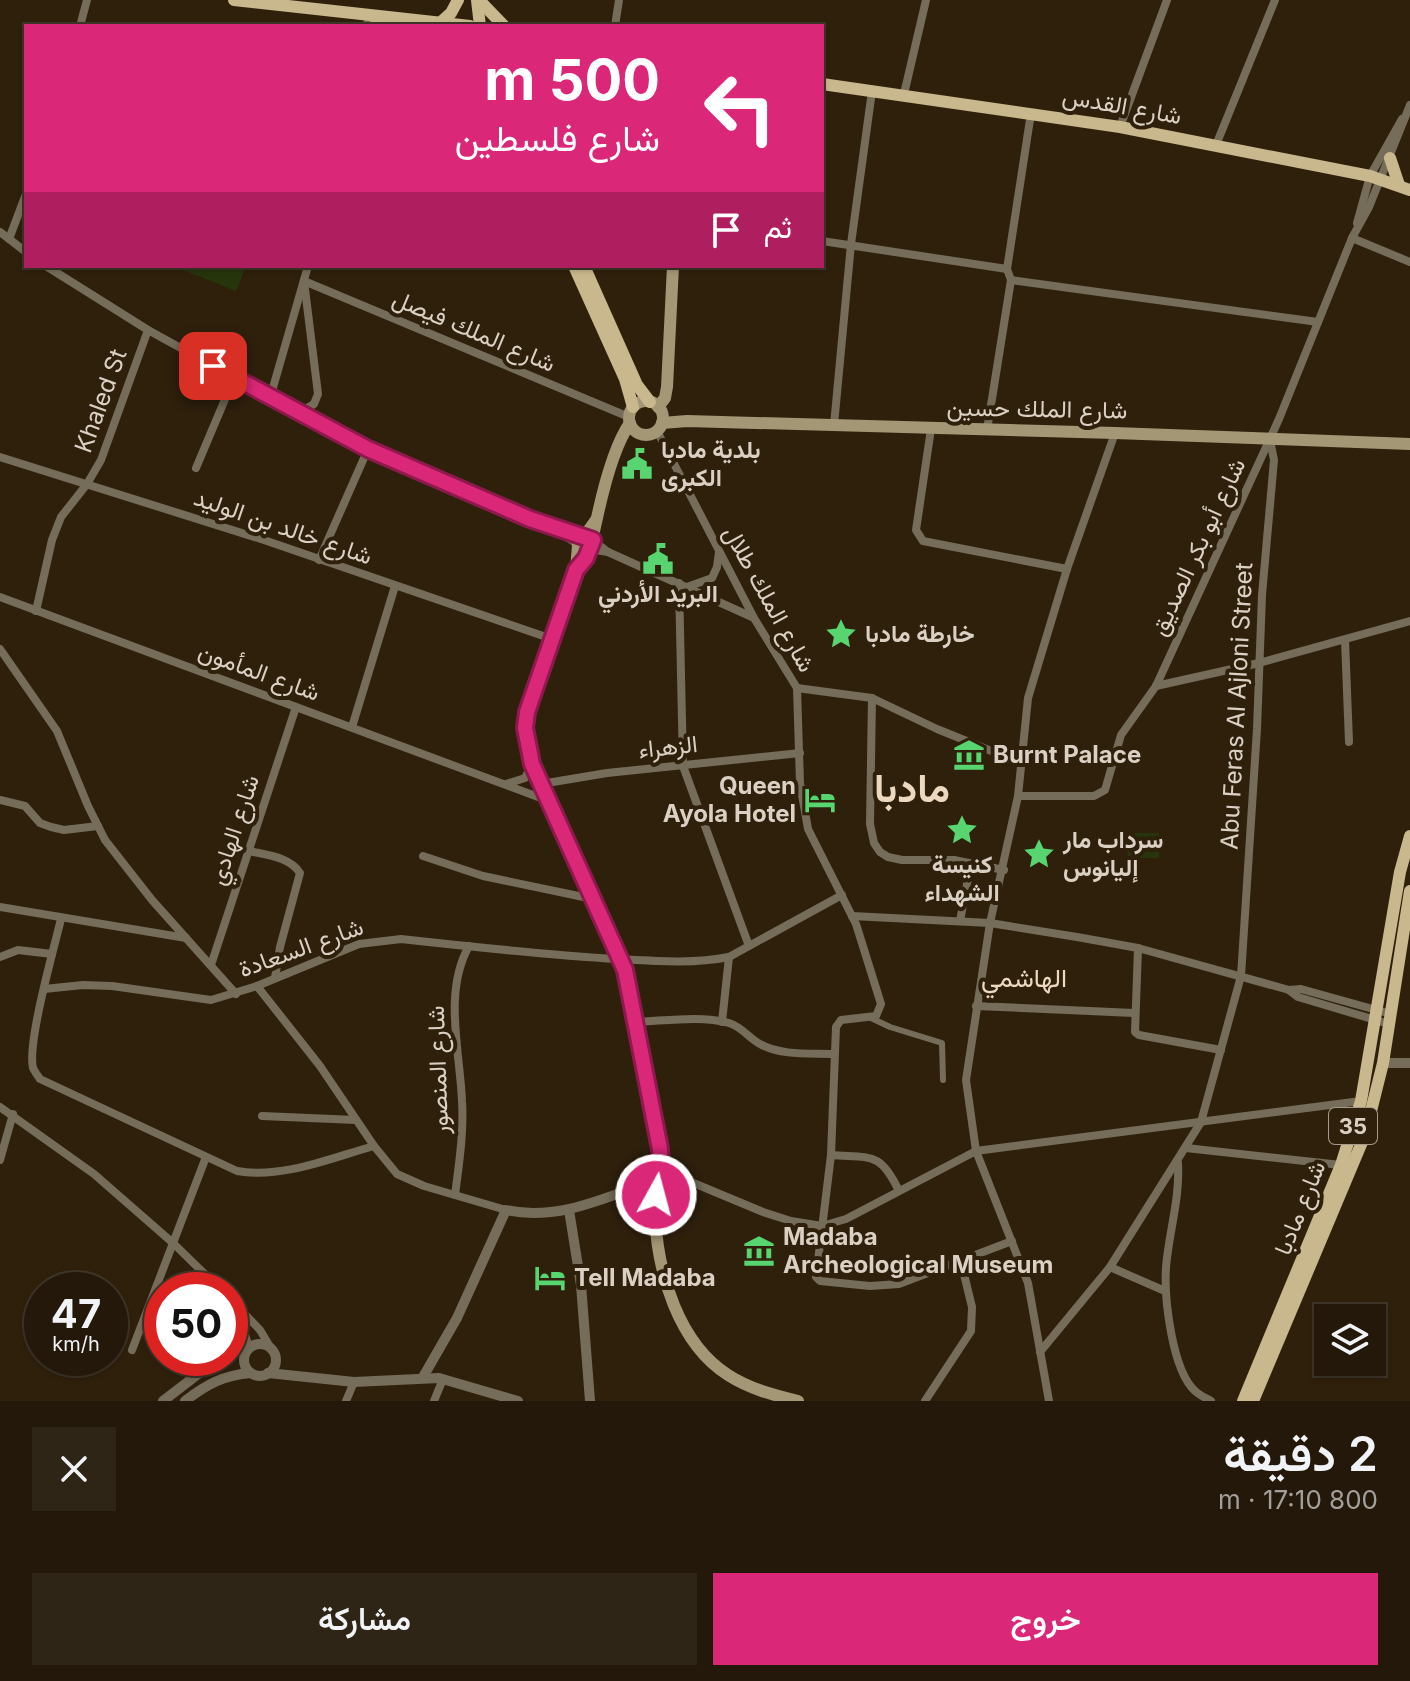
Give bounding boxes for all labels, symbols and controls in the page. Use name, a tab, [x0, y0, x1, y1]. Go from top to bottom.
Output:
text: 500 m	[484, 46, 660, 114]
icon: left	[688, 56, 792, 160]
street label: شارع القدس	[1060, 81, 1184, 132]
text: شارع فلسطين	[455, 116, 660, 160]
icon: arrive	[704, 208, 748, 252]
text: ثم	[764, 209, 792, 245]
street label: شارع الملك فيصل	[388, 283, 560, 380]
pin	[179, 332, 247, 400]
icon: arrive	[191, 344, 235, 388]
street label: Khaled St	[68, 345, 133, 457]
street label: شارع الملك حسين	[946, 392, 1128, 427]
place label: بلدية مادبا الكبرى	[661, 435, 761, 493]
public building icon: بلدية مادبا الكبرى	[620, 447, 654, 481]
street label: شارع أبو بكر الصديق	[1144, 454, 1253, 641]
street label: شارع خالد بن الوليد	[190, 482, 376, 572]
street label: شارع الملك طلال	[716, 520, 822, 678]
public building icon: البريد الأردني	[641, 542, 675, 576]
street label: Abu Feras Al Ajloni Street	[1214, 562, 1259, 850]
place label: البريد الأردني	[598, 579, 718, 614]
place icon: خارطة مادبا	[824, 617, 858, 651]
place label: خارطة مادبا	[865, 619, 975, 649]
street label: شارع المأمون	[194, 636, 324, 709]
street label: الزهراء	[637, 729, 699, 765]
museum icon: Burnt Palace	[952, 738, 986, 772]
place label: Burnt Palace	[993, 740, 1141, 769]
district label: مادبا	[874, 763, 950, 812]
street label: شارع الهادي	[202, 771, 270, 890]
place label: Queen Ayola Hotel	[663, 771, 796, 828]
hotel icon: Queen Ayola Hotel	[803, 783, 837, 817]
place icon: كنيسة الشهداء	[945, 813, 979, 847]
place label: سرداب مار إليانوس	[1062, 825, 1163, 883]
place icon: سرداب مار إليانوس	[1022, 837, 1056, 871]
place label: كنيسة الشهداء	[924, 850, 1000, 908]
street label: شارع السعادة	[235, 912, 368, 985]
district label: الهاشمي	[981, 962, 1067, 999]
street label: شارع المنصور	[421, 1005, 456, 1136]
road number: 35	[1329, 1108, 1377, 1144]
position arrow	[614, 1153, 698, 1237]
street label: شارع مادبا	[1268, 1157, 1333, 1260]
place label: Madaba Archeological Museum	[783, 1222, 1053, 1279]
museum icon: Madaba Archeological Museum	[742, 1234, 776, 1268]
hotel icon: Tell Madaba	[533, 1261, 567, 1295]
place label: Tell Madaba	[574, 1263, 716, 1292]
speed limit sign: 50	[144, 1272, 248, 1376]
text: 47	[51, 1289, 101, 1338]
map controls	[1314, 1304, 1386, 1376]
button: layers	[1314, 1304, 1386, 1376]
text: km/h	[52, 1332, 100, 1356]
text: 2 دقيقة	[1223, 1424, 1378, 1483]
button: close	[32, 1427, 116, 1511]
text: 800 m · 17:10	[1218, 1484, 1378, 1515]
button: مشاركة	[32, 1573, 697, 1665]
button: خروج	[713, 1573, 1378, 1665]

